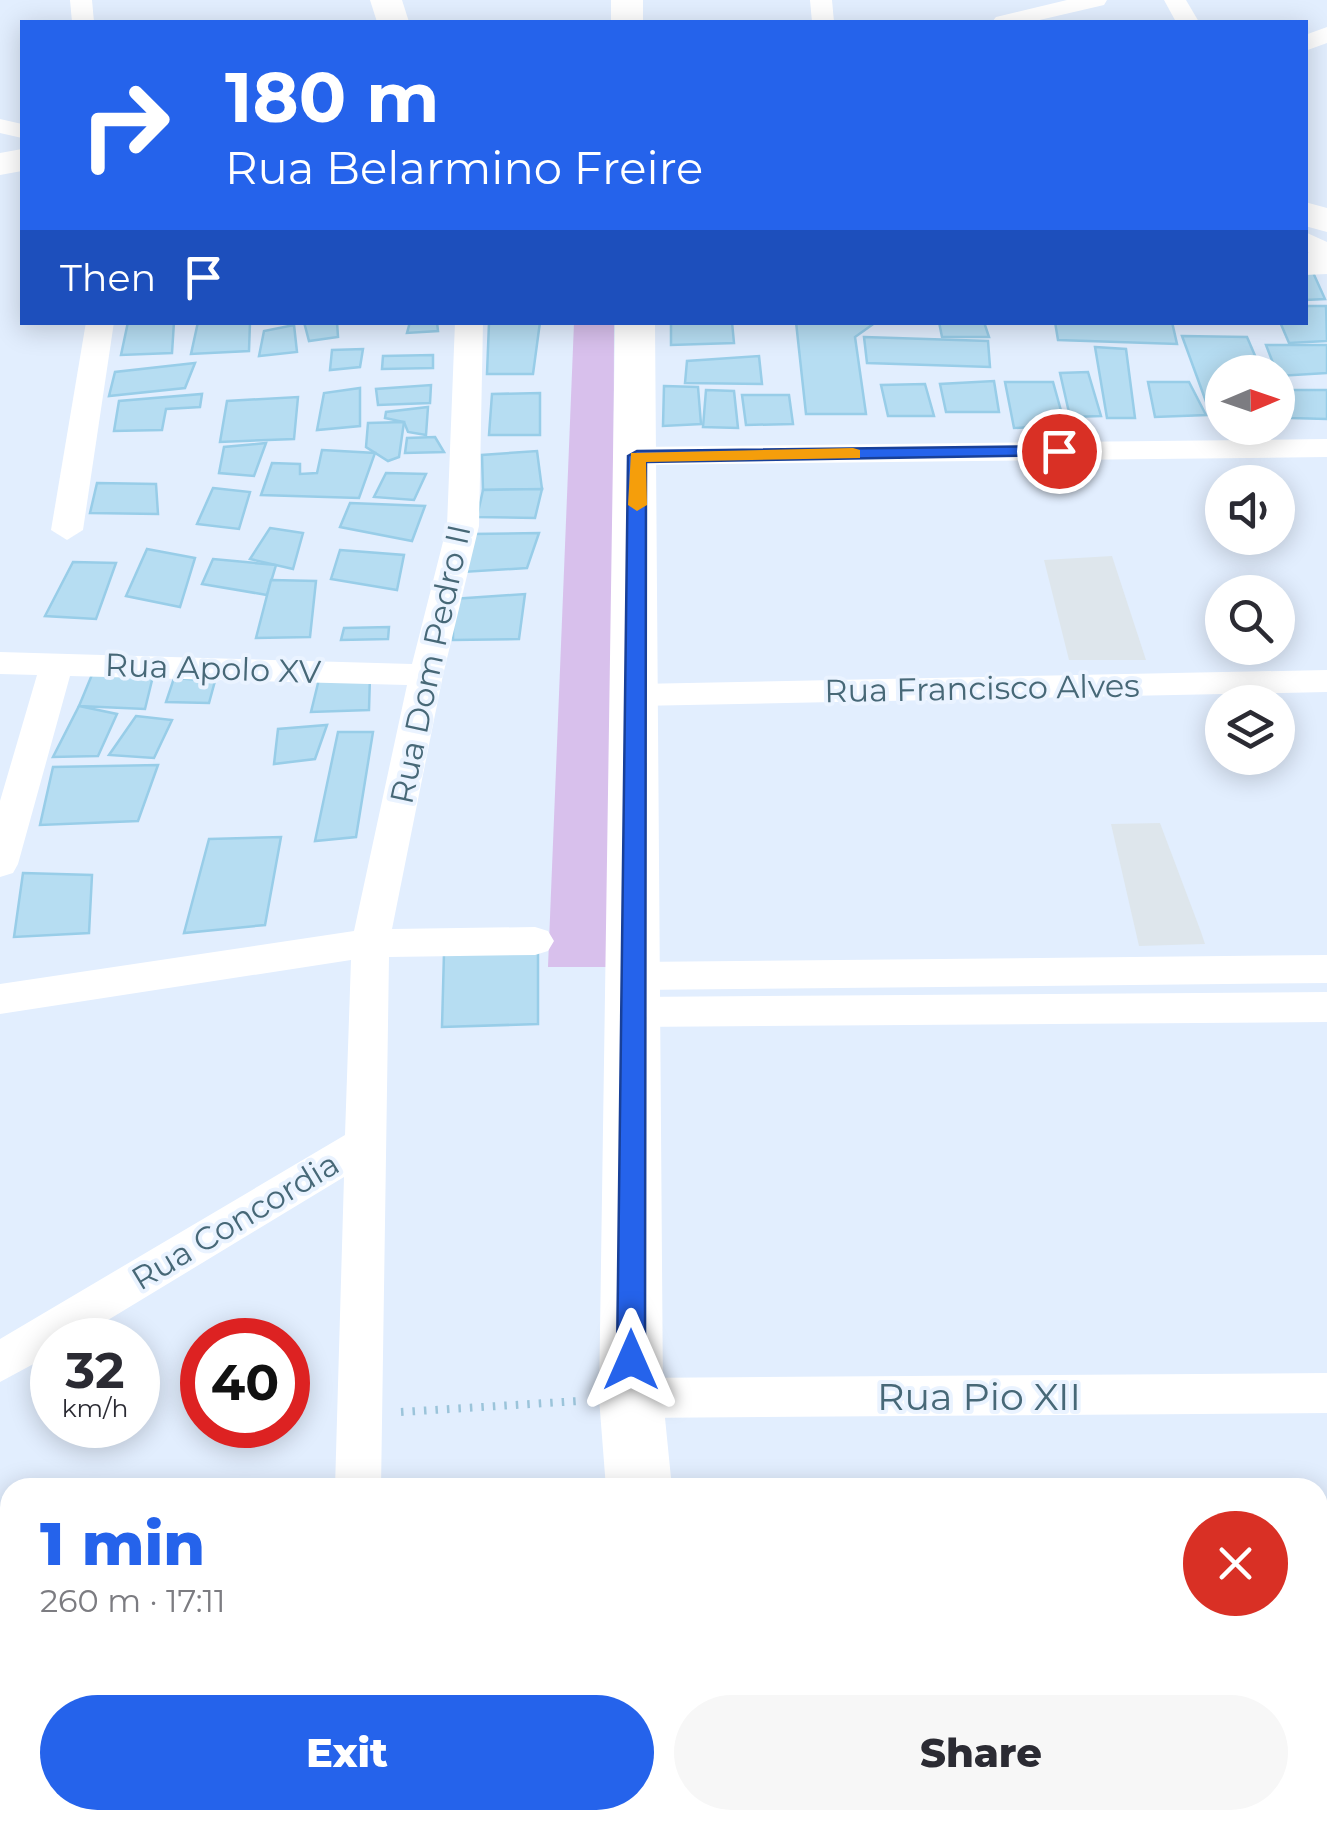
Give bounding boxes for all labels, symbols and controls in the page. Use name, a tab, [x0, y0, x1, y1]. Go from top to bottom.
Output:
text: 180 m	[225, 54, 439, 140]
icon: right	[60, 60, 190, 190]
text: Rua Belarmino Freire	[225, 140, 703, 195]
icon: arrive	[176, 250, 231, 305]
text: Then	[60, 254, 156, 301]
north arrow	[1205, 355, 1295, 445]
map controls	[1205, 355, 1295, 775]
pin	[1017, 409, 1102, 494]
icon: arrive	[1032, 424, 1087, 479]
button: sound	[1205, 465, 1295, 555]
street label: Rua Dom Pedro II	[381, 521, 479, 807]
button: search	[1205, 575, 1295, 665]
street label: Rua Apolo XV	[104, 645, 322, 691]
street label: Rua Francisco Alves	[824, 666, 1140, 710]
button: layers	[1205, 685, 1295, 775]
street label: Rua Concordia	[124, 1144, 346, 1298]
position arrow	[579, 1308, 683, 1412]
speed limit sign: 40	[180, 1318, 310, 1448]
text: 32	[66, 1340, 124, 1401]
street label: Rua Pio XII	[877, 1373, 1081, 1420]
text: km/h	[62, 1393, 128, 1423]
text: 1 min	[40, 1507, 205, 1580]
button: close	[1183, 1511, 1288, 1616]
text: 260 m · 17:11	[40, 1581, 226, 1620]
button: Exit	[40, 1695, 654, 1810]
button: Share	[674, 1695, 1288, 1810]

